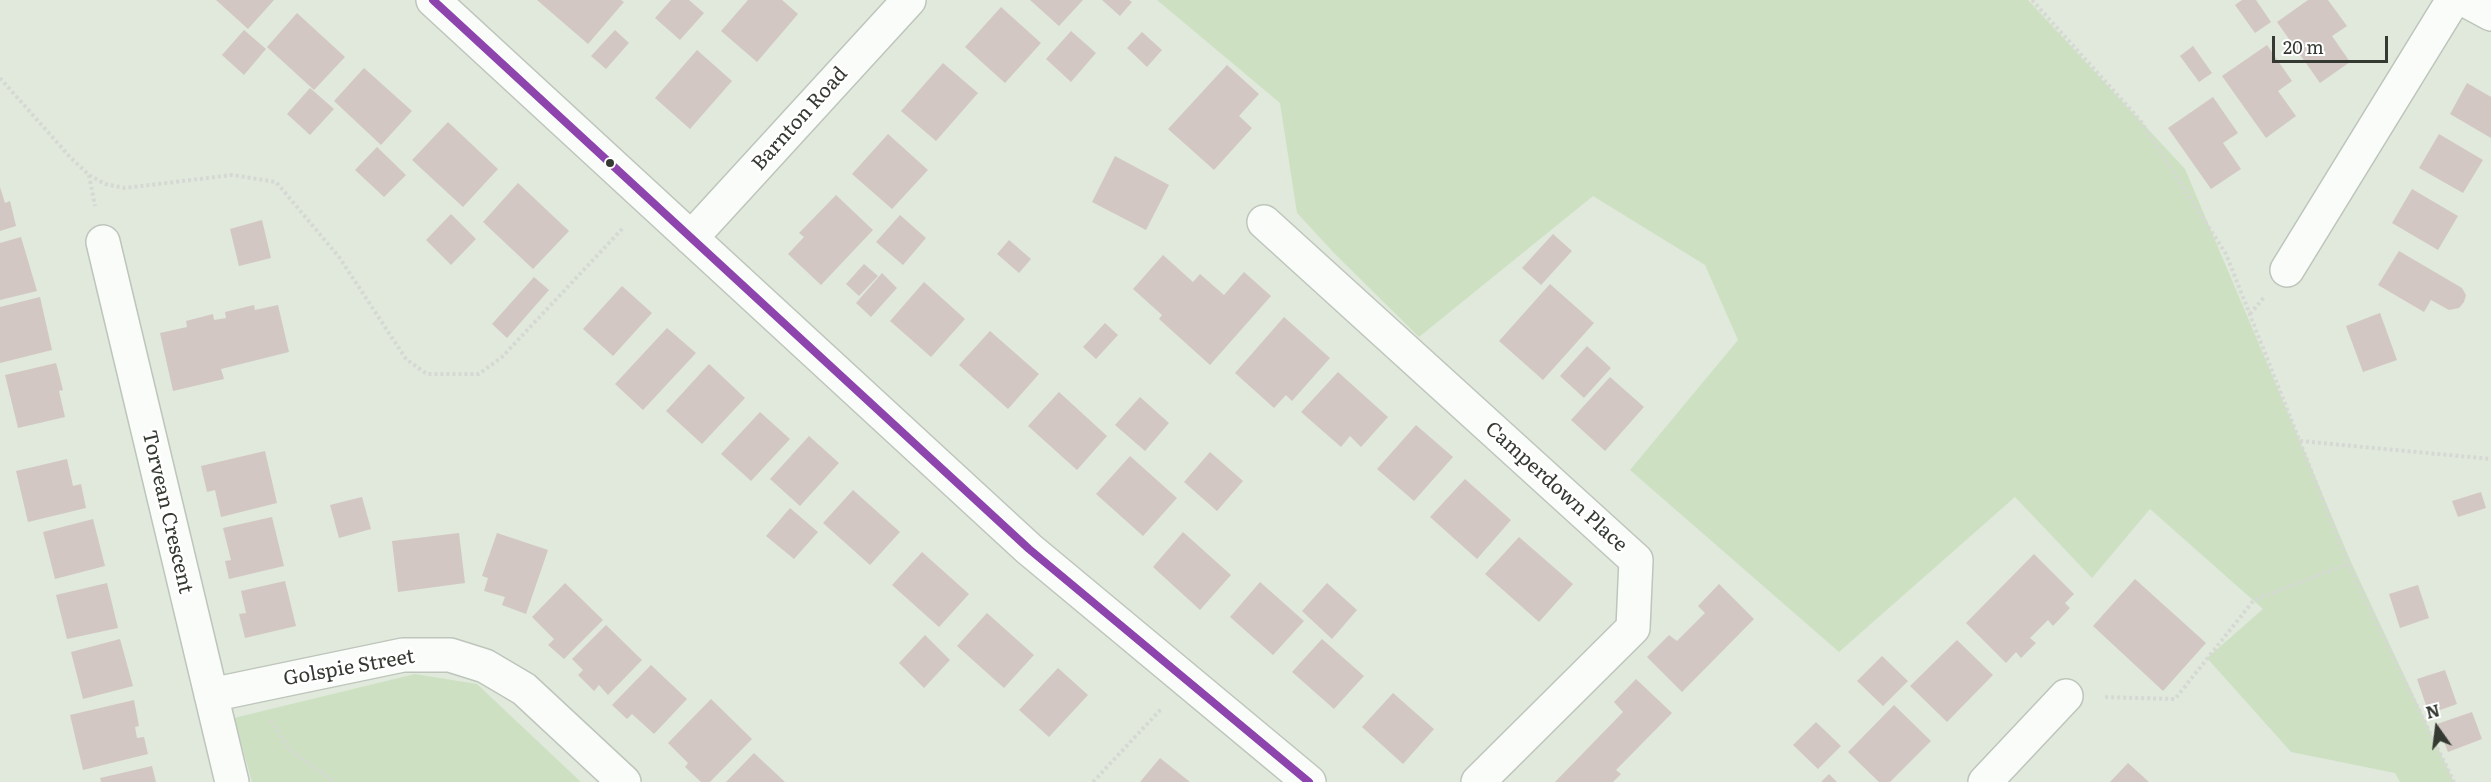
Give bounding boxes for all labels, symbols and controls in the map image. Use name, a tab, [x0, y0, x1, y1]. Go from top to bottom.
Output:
scale bar	[2275, 24, 2390, 62]
text: 20 m	[2283, 33, 2324, 60]
street label: Barnton Road	[747, 62, 853, 176]
unlabelled marker	[604, 157, 616, 169]
street label: Camperdown Place	[1480, 417, 1632, 557]
street label: Torvean Crescent	[137, 428, 197, 596]
street label: Golspie Street	[282, 645, 416, 691]
text: N	[2423, 697, 2442, 724]
north arrow	[2407, 698, 2467, 758]

